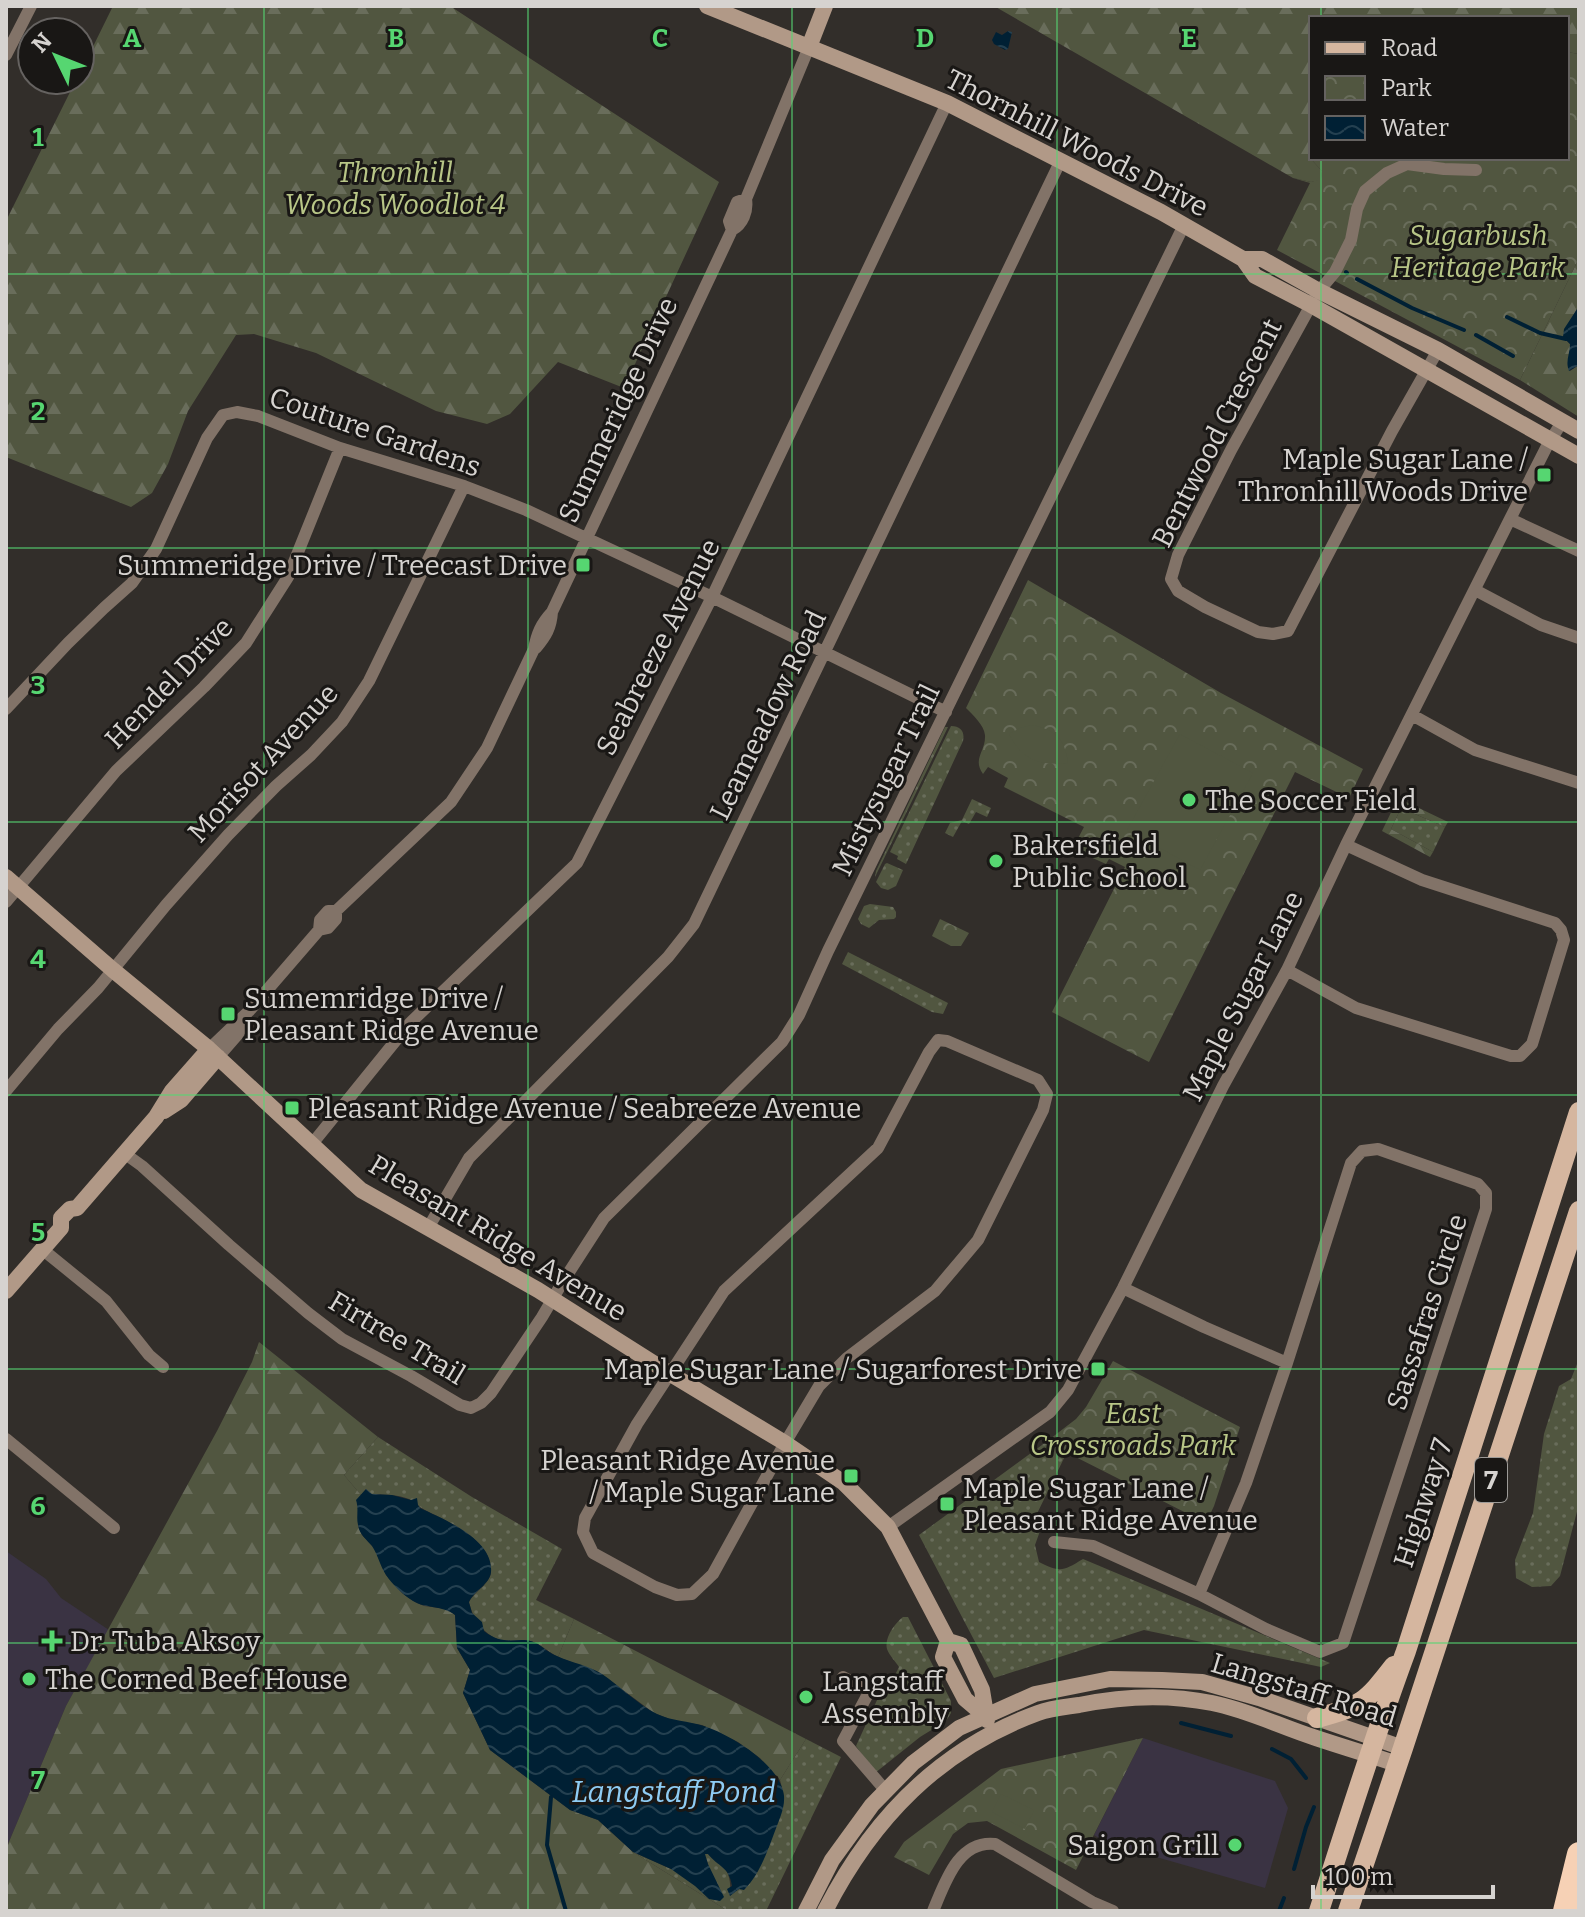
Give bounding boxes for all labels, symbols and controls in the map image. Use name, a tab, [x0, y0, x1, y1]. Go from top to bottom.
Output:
north arrow	[16, 16, 96, 96]
legend	[1309, 16, 1569, 160]
text: A	[123, 23, 142, 54]
text: B	[388, 23, 404, 54]
text: C	[652, 23, 668, 54]
text: D	[916, 23, 934, 54]
text: E	[1181, 23, 1197, 54]
text: N	[26, 27, 57, 58]
text: Road	[1381, 34, 1437, 62]
street label: Thornhill Woods Drive	[940, 62, 1214, 224]
text: Park	[1381, 74, 1432, 102]
text: Water	[1381, 114, 1449, 142]
text: 1	[32, 122, 44, 153]
park label: Thronhill Woods Woodlot 4	[284, 156, 506, 221]
park label: Sugarbush Heritage Park	[1391, 219, 1566, 284]
street label: Summeridge Drive	[551, 292, 685, 528]
street label: Bentwood Crescent	[1145, 313, 1289, 553]
street label: Couture Gardens	[265, 380, 485, 484]
text: 2	[31, 396, 45, 427]
place label: Maple Sugar Lane / Thronhill Woods Drive	[1238, 443, 1528, 508]
marker: Maple Sugar Lane / Thronhill Woods Drive	[1535, 466, 1553, 484]
street label: Seabreeze Avenue	[589, 533, 727, 761]
place label: Summeridge Drive / Treecast Drive	[117, 549, 567, 582]
marker: Summeridge Drive / Treecast Drive	[574, 556, 592, 574]
street label: Leameadow Road	[703, 605, 833, 825]
street label: Hendel Drive	[98, 611, 240, 755]
text: 3	[31, 670, 45, 701]
street label: Morisot Avenue	[181, 677, 345, 849]
street label: Mistysugar Trail	[825, 679, 947, 881]
place label: The Soccer Field	[1205, 784, 1417, 817]
marker: The Soccer Field	[1180, 791, 1198, 809]
place label: Bakersfield Public School	[1012, 829, 1186, 894]
marker: Bakersfield Public School	[987, 852, 1005, 870]
street label: Maple Sugar Lane	[1176, 885, 1310, 1107]
text: 4	[30, 944, 46, 975]
place label: Sumemridge Drive / Pleasant Ridge Avenue	[244, 982, 539, 1047]
marker: Sumemridge Drive / Pleasant Ridge Avenue	[219, 1005, 237, 1023]
place label: Pleasant Ridge Avenue / Seabreeze Avenue	[308, 1092, 861, 1125]
marker: Pleasant Ridge Avenue / Seabreeze Avenue	[283, 1099, 301, 1117]
street label: Pleasant Ridge Avenue	[363, 1148, 633, 1328]
street label: Sassafras Circle	[1380, 1210, 1474, 1414]
text: 5	[31, 1217, 45, 1248]
street label: Firtree Trail	[323, 1284, 471, 1392]
place label: Maple Sugar Lane / Sugarforest Drive	[604, 1353, 1082, 1386]
marker: Maple Sugar Lane / Sugarforest Drive	[1089, 1360, 1107, 1378]
park label: East Crossroads Park	[1030, 1397, 1237, 1462]
street label: Highway 7	[1387, 1434, 1459, 1572]
place label: Pleasant Ridge Avenue / Maple Sugar Lane	[540, 1444, 835, 1509]
road number: 7	[1475, 1458, 1507, 1502]
marker: Pleasant Ridge Avenue / Maple Sugar Lane	[842, 1467, 860, 1485]
place label: Maple Sugar Lane / Pleasant Ridge Avenue	[963, 1472, 1258, 1537]
text: 6	[30, 1491, 46, 1522]
marker: Maple Sugar Lane / Pleasant Ridge Avenue	[938, 1495, 956, 1513]
place label: Dr. Tuba Aksoy	[70, 1625, 260, 1658]
marker: Dr. Tuba Aksoy	[41, 1630, 63, 1652]
street label: Langstaff Road	[1207, 1646, 1401, 1734]
place label: The Corned Beef House	[45, 1663, 348, 1696]
place label: Langstaff Assembly	[822, 1665, 949, 1730]
marker: The Corned Beef House	[20, 1670, 38, 1688]
marker: Langstaff Assembly	[797, 1688, 815, 1706]
text: 7	[31, 1765, 45, 1796]
water label: Langstaff Pond	[572, 1774, 776, 1810]
place label: Saigon Grill	[1067, 1829, 1219, 1862]
marker: Saigon Grill	[1226, 1836, 1244, 1854]
scale bar	[1313, 1849, 1493, 1899]
text: 100 m	[1325, 1863, 1393, 1891]

